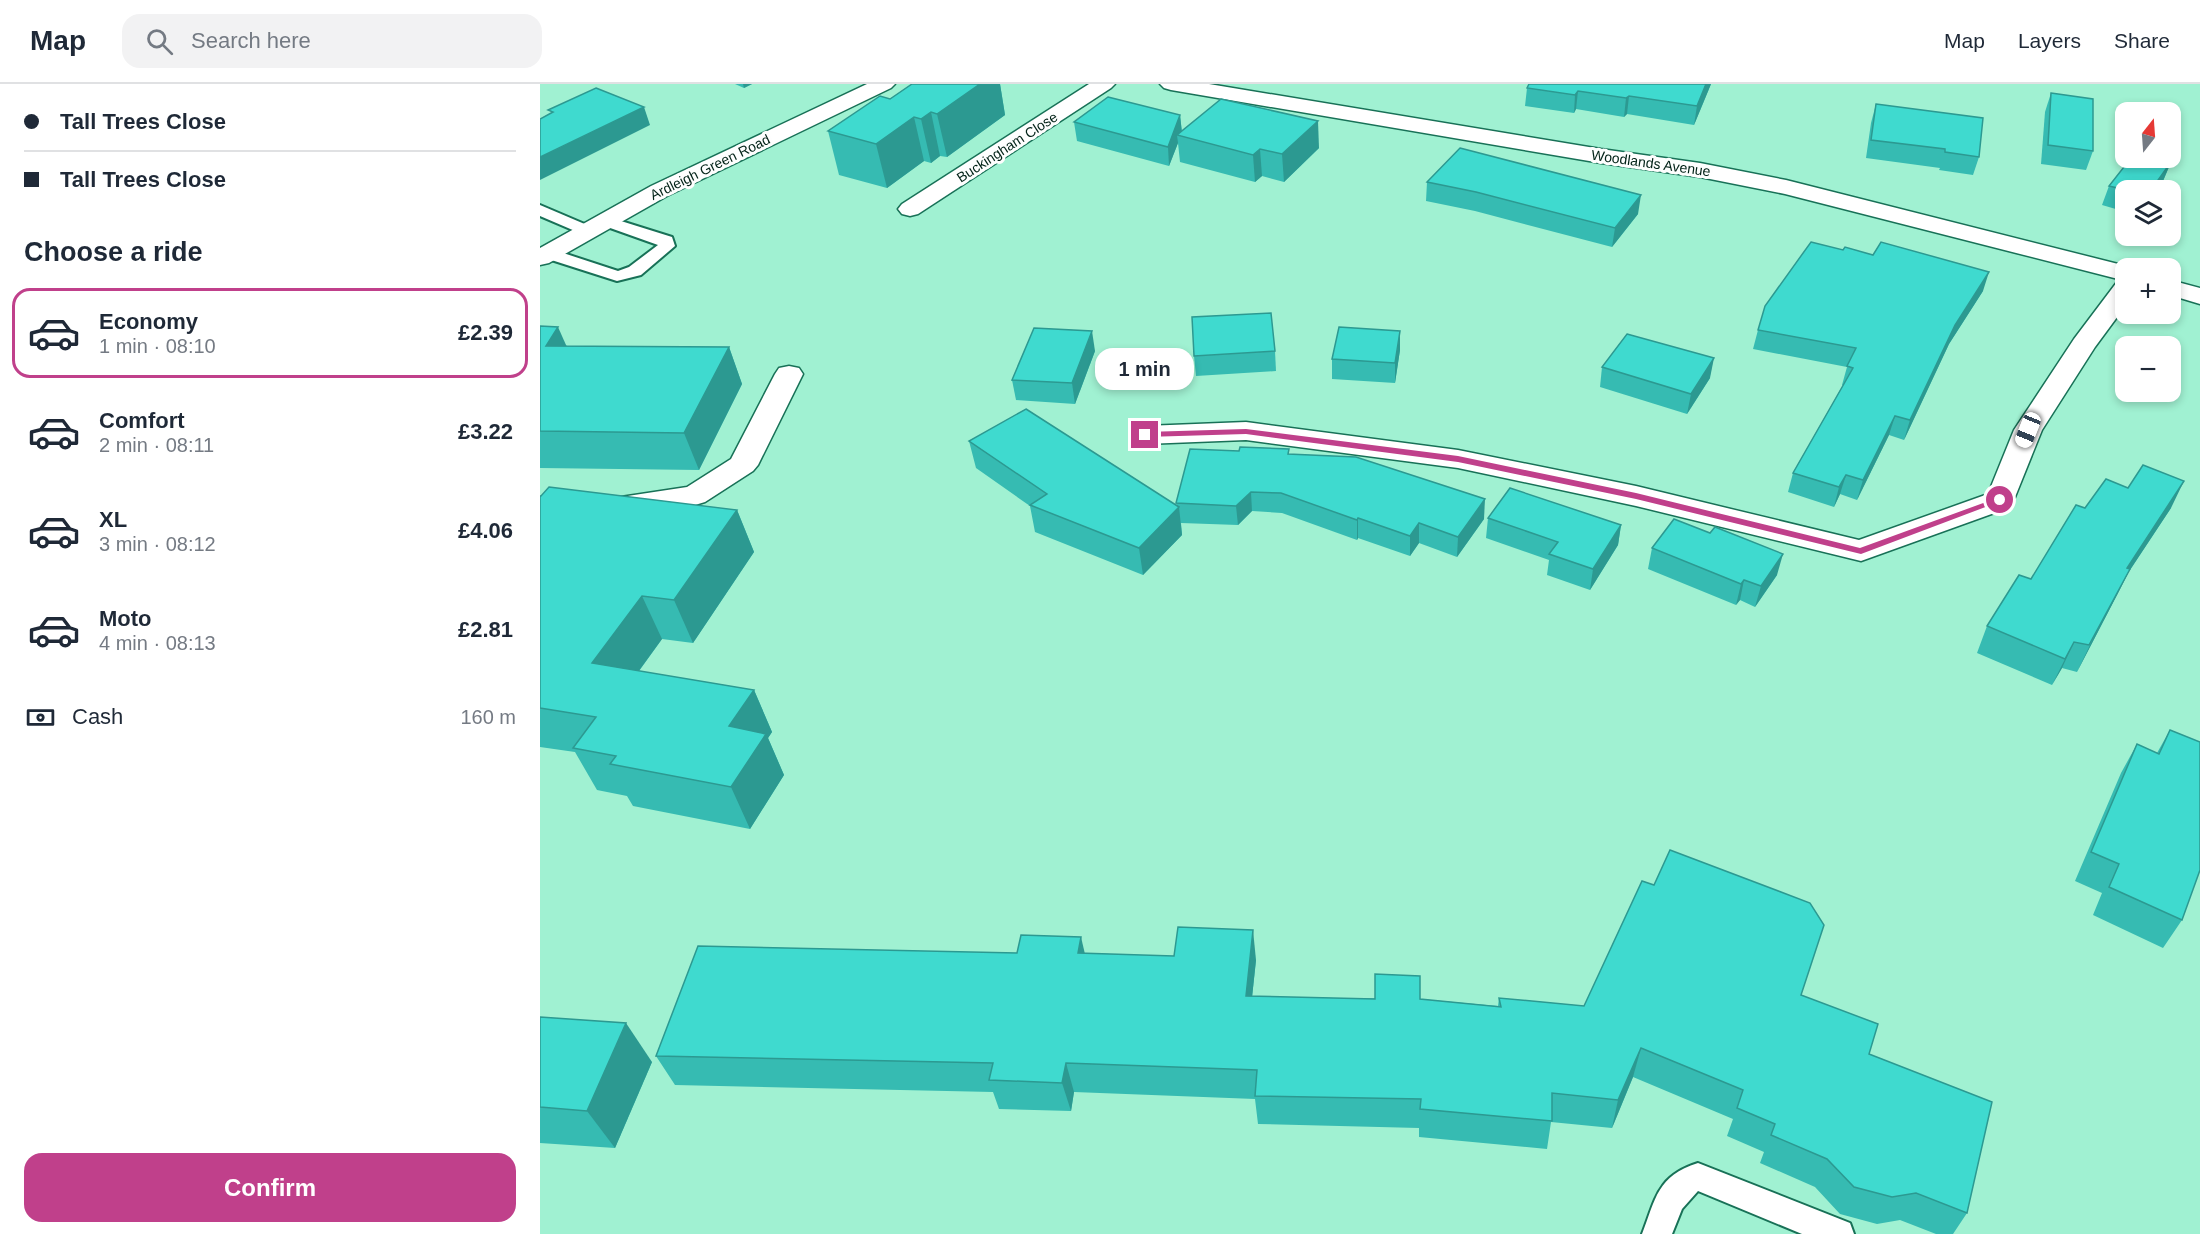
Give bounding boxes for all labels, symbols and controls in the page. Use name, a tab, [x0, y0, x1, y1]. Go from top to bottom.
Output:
search box	[122, 14, 542, 68]
text: Map	[30, 25, 86, 56]
icon: search	[143, 25, 176, 58]
text: Search here	[191, 28, 311, 53]
text: Map	[1944, 29, 1985, 52]
text: Layers	[2018, 29, 2081, 52]
text: Share	[2114, 29, 2170, 52]
north arrow	[2115, 102, 2181, 168]
map controls	[2115, 102, 2181, 402]
street label: Buckingham Close	[954, 108, 1060, 185]
text: Tall Trees Close	[60, 109, 226, 134]
street label: Ardleigh Green Road	[647, 131, 773, 203]
street label: Woodlands Avenue	[1590, 147, 1712, 179]
text: Tall Trees Close	[60, 167, 226, 192]
button: layers	[2115, 180, 2181, 246]
text: Choose a ride	[24, 237, 203, 267]
button: +	[2115, 258, 2181, 324]
icon: car	[27, 306, 81, 360]
text: Economy	[99, 309, 198, 334]
text: £2.39	[458, 320, 513, 345]
text: 1 min · 08:10	[99, 335, 216, 357]
button: −	[2115, 336, 2181, 402]
callout: 1 min	[1096, 348, 1194, 390]
text: 1 min	[1118, 358, 1171, 380]
icon: car	[27, 405, 81, 459]
text: Comfort	[99, 408, 185, 433]
car	[2013, 410, 2043, 450]
text: £3.22	[458, 419, 513, 444]
route end	[1131, 421, 1158, 448]
text: 2 min · 08:11	[99, 434, 214, 456]
route start	[1986, 486, 2013, 513]
icon: car	[27, 504, 81, 558]
text: XL	[99, 507, 127, 532]
text: £4.06	[458, 518, 513, 543]
text: 3 min · 08:12	[99, 533, 216, 555]
icon: car	[27, 603, 81, 657]
text: Moto	[99, 606, 152, 631]
text: £2.81	[458, 617, 513, 642]
text: 4 min · 08:13	[99, 632, 216, 654]
icon: cash	[24, 701, 57, 734]
text: Cash	[72, 704, 123, 729]
text: 160 m	[460, 706, 516, 728]
button: Confirm	[24, 1153, 516, 1222]

